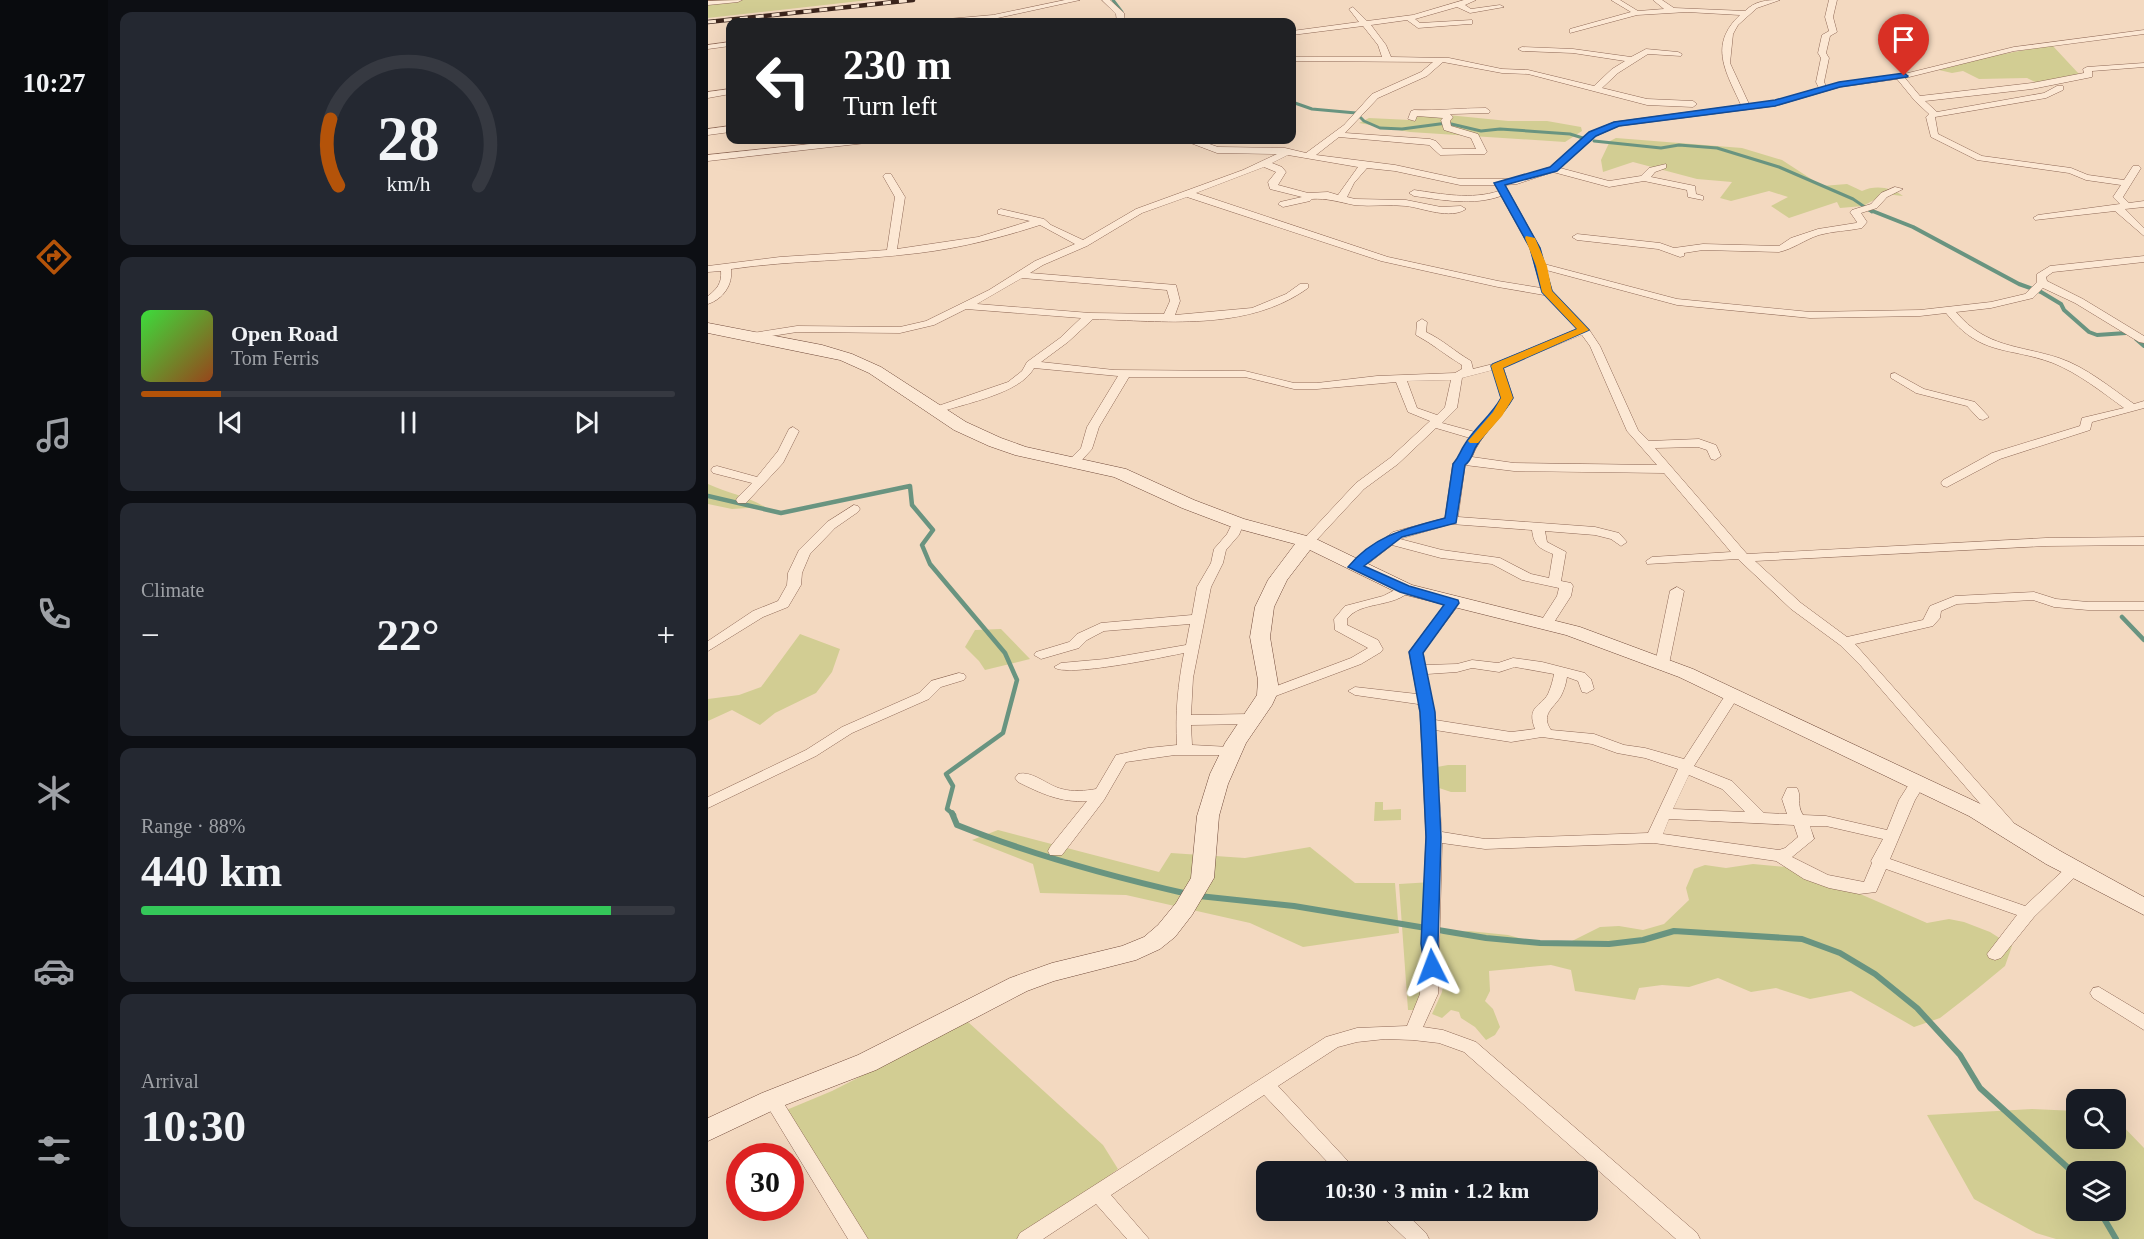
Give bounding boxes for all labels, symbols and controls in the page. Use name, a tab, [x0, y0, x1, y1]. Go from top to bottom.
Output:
pin	[1878, 14, 1929, 76]
icon: arrive	[1887, 23, 1920, 56]
icon: left	[744, 42, 822, 120]
text: 230 m	[843, 42, 952, 88]
text: 10:27	[23, 68, 86, 98]
text: Turn left	[843, 91, 937, 121]
text: 28	[377, 104, 439, 173]
text: km/h	[386, 172, 430, 196]
icon: directions	[33, 236, 75, 278]
text: Open Road	[231, 321, 338, 346]
text: Tom Ferris	[231, 347, 319, 369]
icon: previous	[214, 406, 247, 439]
icon: pause	[392, 406, 425, 439]
icon: next	[570, 406, 603, 439]
icon: music	[33, 414, 75, 456]
text: Climate	[141, 579, 204, 601]
icon: phone	[33, 593, 75, 635]
text: 22°	[377, 610, 440, 660]
text: −	[141, 617, 160, 653]
text: +	[656, 617, 675, 653]
icon: climate	[33, 772, 75, 814]
text: Range · 88%	[141, 815, 245, 837]
text: 440 km	[141, 846, 282, 896]
position arrow	[1400, 935, 1464, 999]
icon: car	[33, 950, 75, 992]
text: Arrival	[141, 1070, 199, 1092]
map controls	[2066, 1089, 2126, 1221]
button: search	[2066, 1089, 2126, 1149]
text: 10:30	[141, 1101, 246, 1151]
icon: filters	[33, 1129, 75, 1171]
speed limit sign: 30	[726, 1143, 804, 1221]
button: layers	[2066, 1161, 2126, 1221]
text: 10:30 · 3 min · 1.2 km	[1325, 1178, 1529, 1203]

